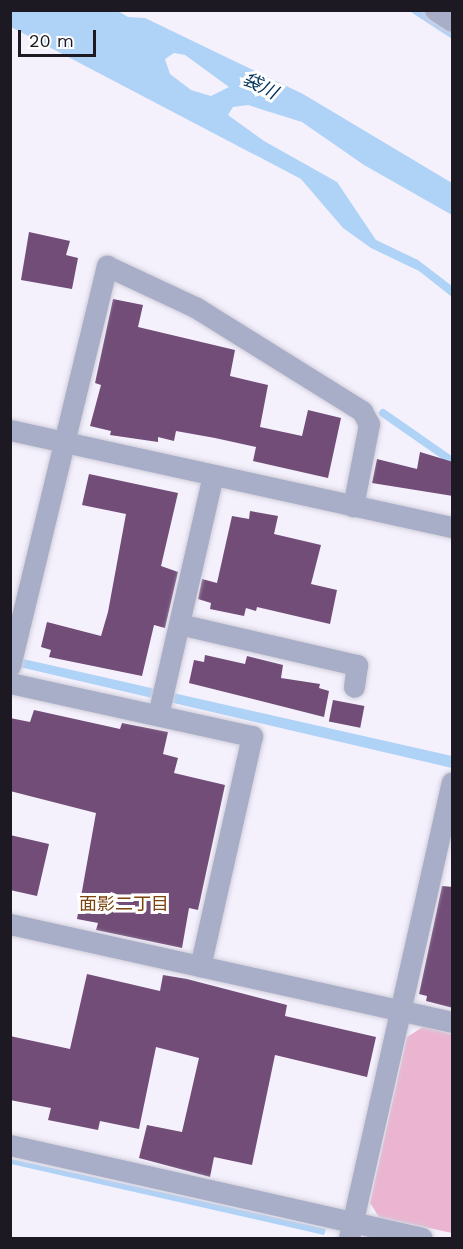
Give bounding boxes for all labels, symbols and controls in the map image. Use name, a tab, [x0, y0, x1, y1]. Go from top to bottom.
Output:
scale bar	[21, 18, 99, 56]
text: 20 m	[29, 30, 74, 51]
water label: 袋川	[239, 68, 281, 104]
district label: 面影二丁目	[79, 893, 169, 915]

